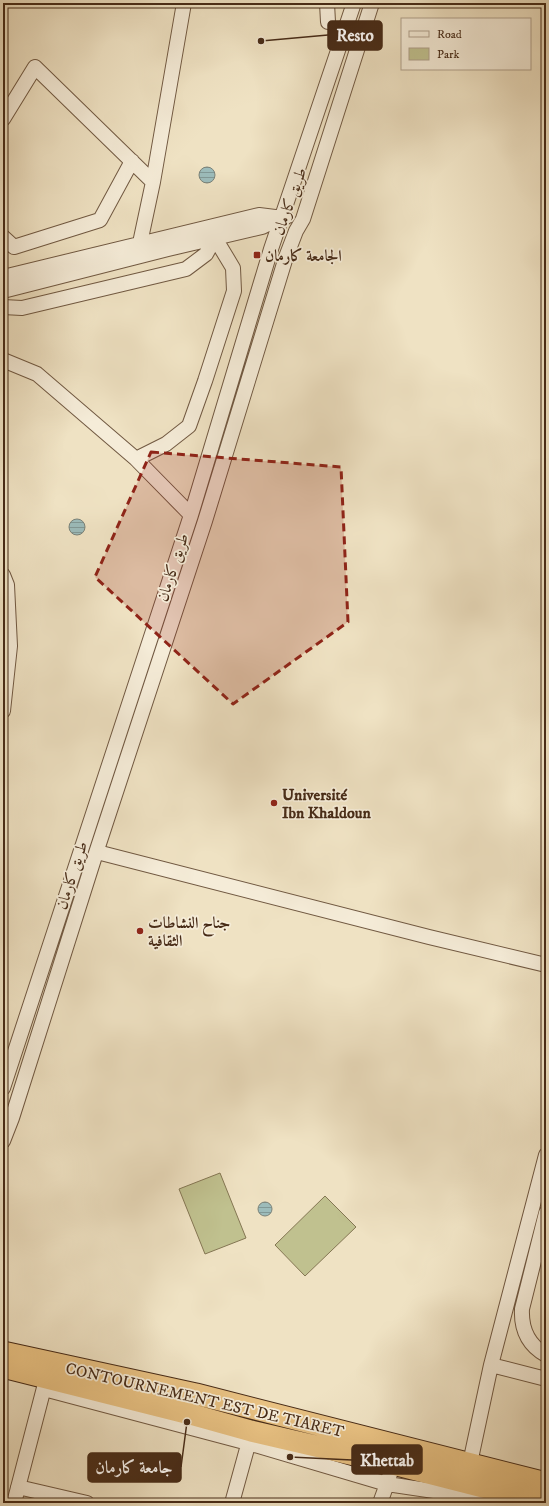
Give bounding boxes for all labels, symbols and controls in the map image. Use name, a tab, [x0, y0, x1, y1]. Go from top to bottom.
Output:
legend	[401, 18, 531, 70]
callout: Resto	[328, 21, 382, 50]
text: Resto	[336, 25, 374, 47]
text: Road	[437, 27, 462, 42]
text: Park	[437, 47, 459, 62]
street label: طريق كارمان	[268, 165, 311, 238]
place label: الجامعة كارمان	[265, 246, 342, 266]
marker: الجامعة كارمان	[252, 250, 262, 260]
street label: طريق كارمان	[153, 531, 193, 604]
place label: Université Ibn Khaldoun	[282, 785, 372, 823]
marker: Université Ibn Khaldoun	[269, 798, 279, 808]
street label: طريق كارمان	[52, 839, 92, 912]
place label: جناح النشاطات الثقافية	[148, 913, 231, 951]
marker: جناح النشاطات الثقافية	[135, 926, 145, 936]
street label: CONTOURNEMENT EST DE TIARET	[64, 1358, 346, 1442]
callout: Khettab	[352, 1445, 422, 1474]
text: Khettab	[360, 1450, 414, 1472]
callout: جامعة كارمان	[88, 1453, 181, 1482]
text: جامعة كارمان	[95, 1457, 173, 1479]

